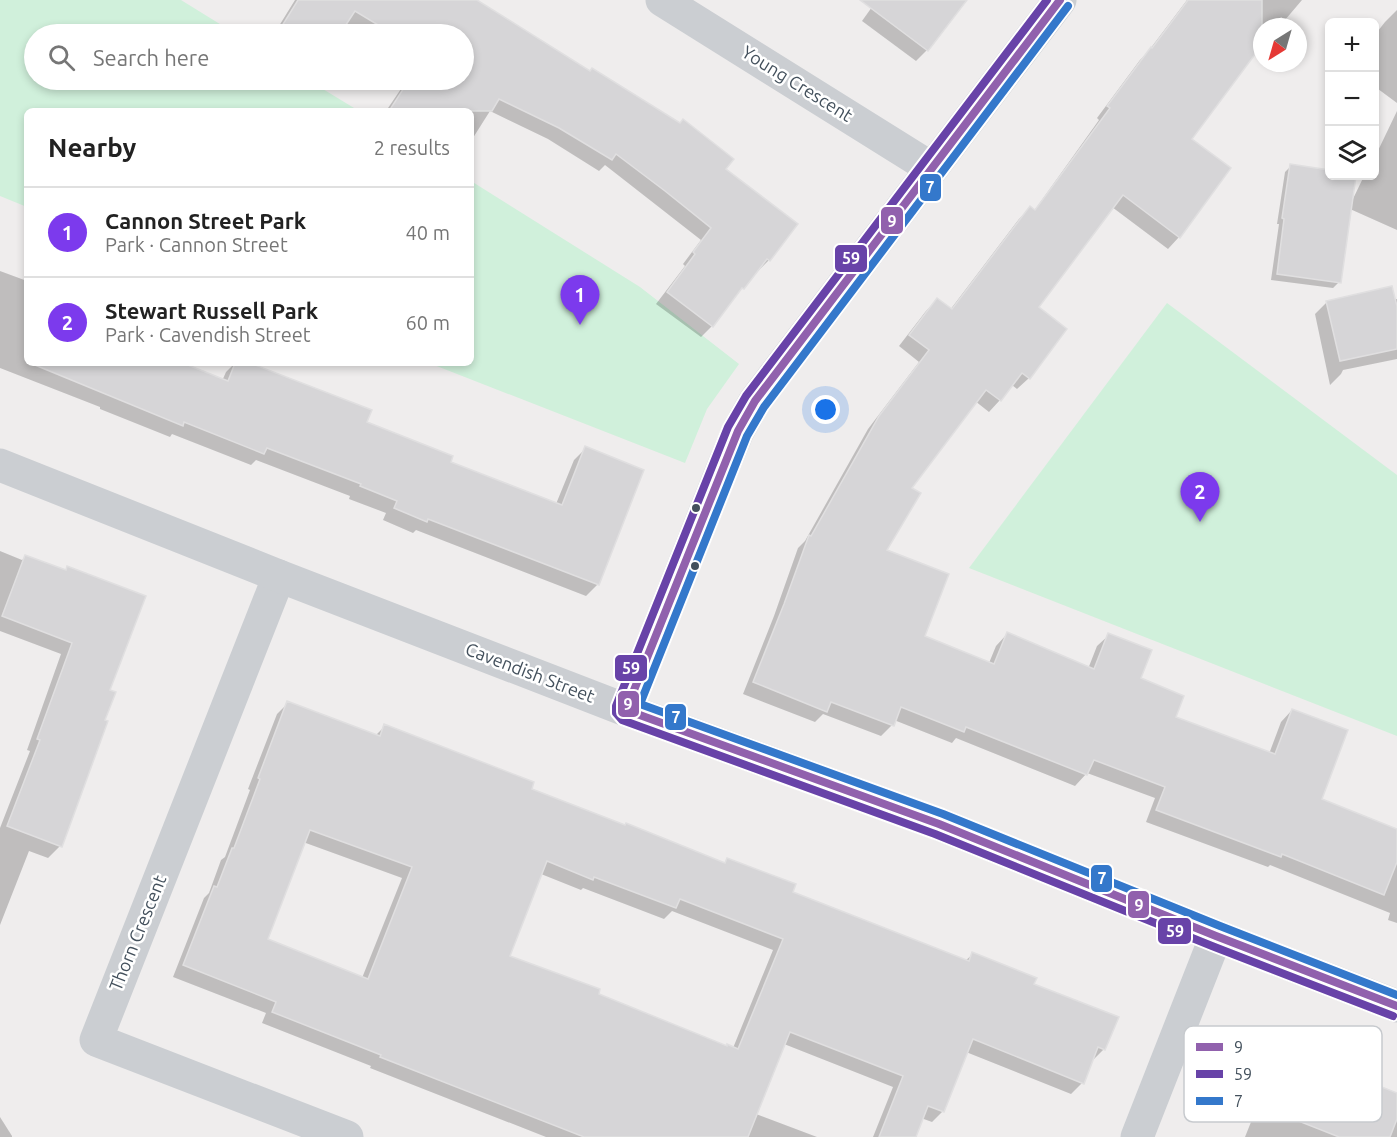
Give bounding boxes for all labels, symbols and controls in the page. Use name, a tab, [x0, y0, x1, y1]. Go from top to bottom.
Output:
north arrow	[1253, 18, 1307, 72]
map controls	[1325, 18, 1379, 180]
button: +	[1325, 18, 1379, 72]
search box	[24, 24, 474, 90]
icon: search	[45, 41, 78, 74]
street label: Young Crescent	[739, 41, 856, 125]
text: Search here	[93, 45, 209, 70]
button: −	[1325, 72, 1379, 126]
button: layers	[1325, 126, 1379, 180]
text: Nearby	[48, 133, 136, 162]
text: 2 results	[374, 136, 450, 159]
line badge: 7	[919, 173, 942, 202]
text: 7	[925, 178, 935, 196]
line badge: 9	[880, 206, 904, 235]
text: Cannon Street Park	[105, 208, 306, 233]
text: 9	[887, 212, 897, 230]
text: 1	[62, 221, 73, 244]
text: 40 m	[406, 221, 450, 244]
text: Park · Cannon Street	[105, 233, 288, 256]
line badge: 59	[834, 244, 868, 273]
text: 59	[842, 249, 860, 267]
pin: 1	[560, 276, 600, 325]
text: Stewart Russell Park	[105, 298, 318, 323]
text: 2	[62, 311, 73, 334]
text: 60 m	[406, 311, 450, 334]
text: Park · Cavendish Street	[105, 323, 311, 346]
your location	[811, 395, 840, 424]
pin: 2	[1180, 472, 1220, 522]
unlabelled marker	[690, 502, 702, 514]
unlabelled marker	[689, 560, 701, 572]
street label: Cavendish Street	[463, 638, 598, 706]
line badge: 59	[614, 654, 648, 682]
text: 59	[622, 659, 640, 677]
line badge: 9	[617, 690, 640, 718]
text: 9	[623, 695, 633, 713]
line badge: 7	[664, 703, 687, 731]
text: 7	[671, 708, 681, 726]
line badge: 7	[1090, 864, 1113, 893]
text: 7	[1097, 869, 1107, 887]
street label: Thorn Crescent	[105, 872, 169, 994]
line badge: 9	[1127, 890, 1150, 919]
text: 9	[1134, 896, 1144, 914]
line badge: 59	[1157, 917, 1192, 945]
text: 59	[1166, 922, 1184, 940]
legend	[1184, 1026, 1382, 1122]
text: 9	[1234, 1038, 1243, 1056]
text: 59	[1234, 1065, 1252, 1083]
text: 7	[1234, 1092, 1243, 1110]

